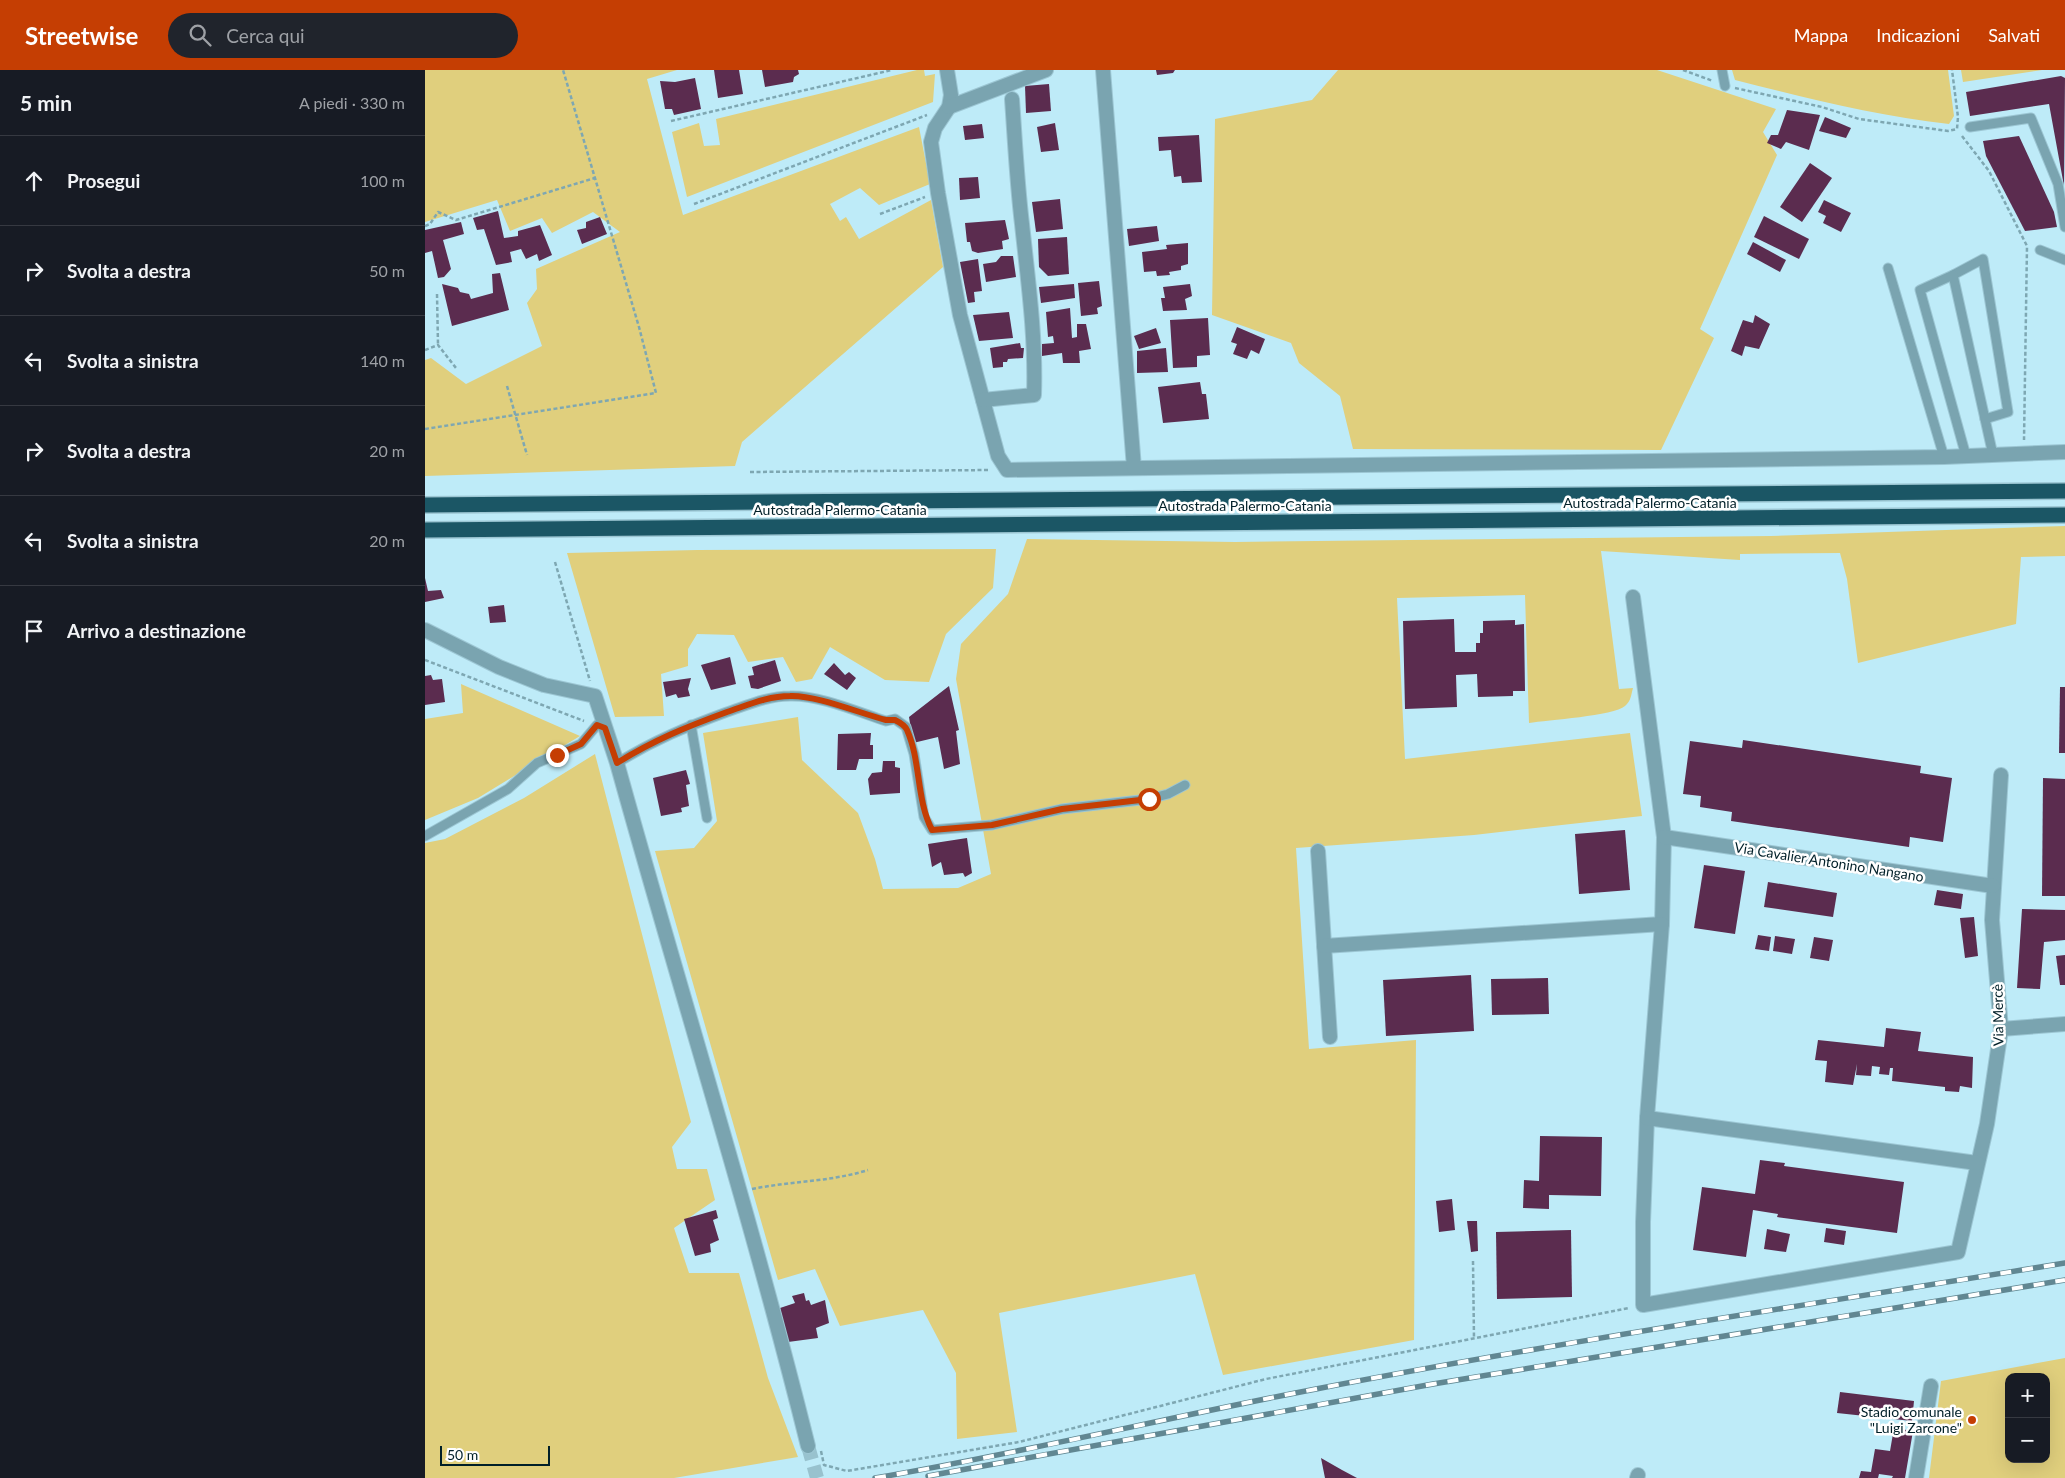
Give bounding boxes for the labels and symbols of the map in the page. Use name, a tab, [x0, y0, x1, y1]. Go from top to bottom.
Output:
street label: Autostrada Palermo-Catania	[1563, 494, 1737, 511]
street label: Autostrada Palermo-Catania	[1158, 497, 1332, 514]
street label: Autostrada Palermo-Catania	[753, 501, 927, 518]
route end	[546, 744, 569, 767]
route start	[1138, 788, 1161, 811]
street label: Via Cavalier Antonino Nangano	[1733, 838, 1925, 885]
street label: Via Mercè	[1988, 984, 2007, 1046]
place label: Stadio comunale "Luigi Zarcone"	[1861, 1403, 1962, 1436]
marker: Stadio comunale "Luigi Zarcone"	[1966, 1414, 1978, 1426]
scale bar	[440, 1443, 550, 1466]

